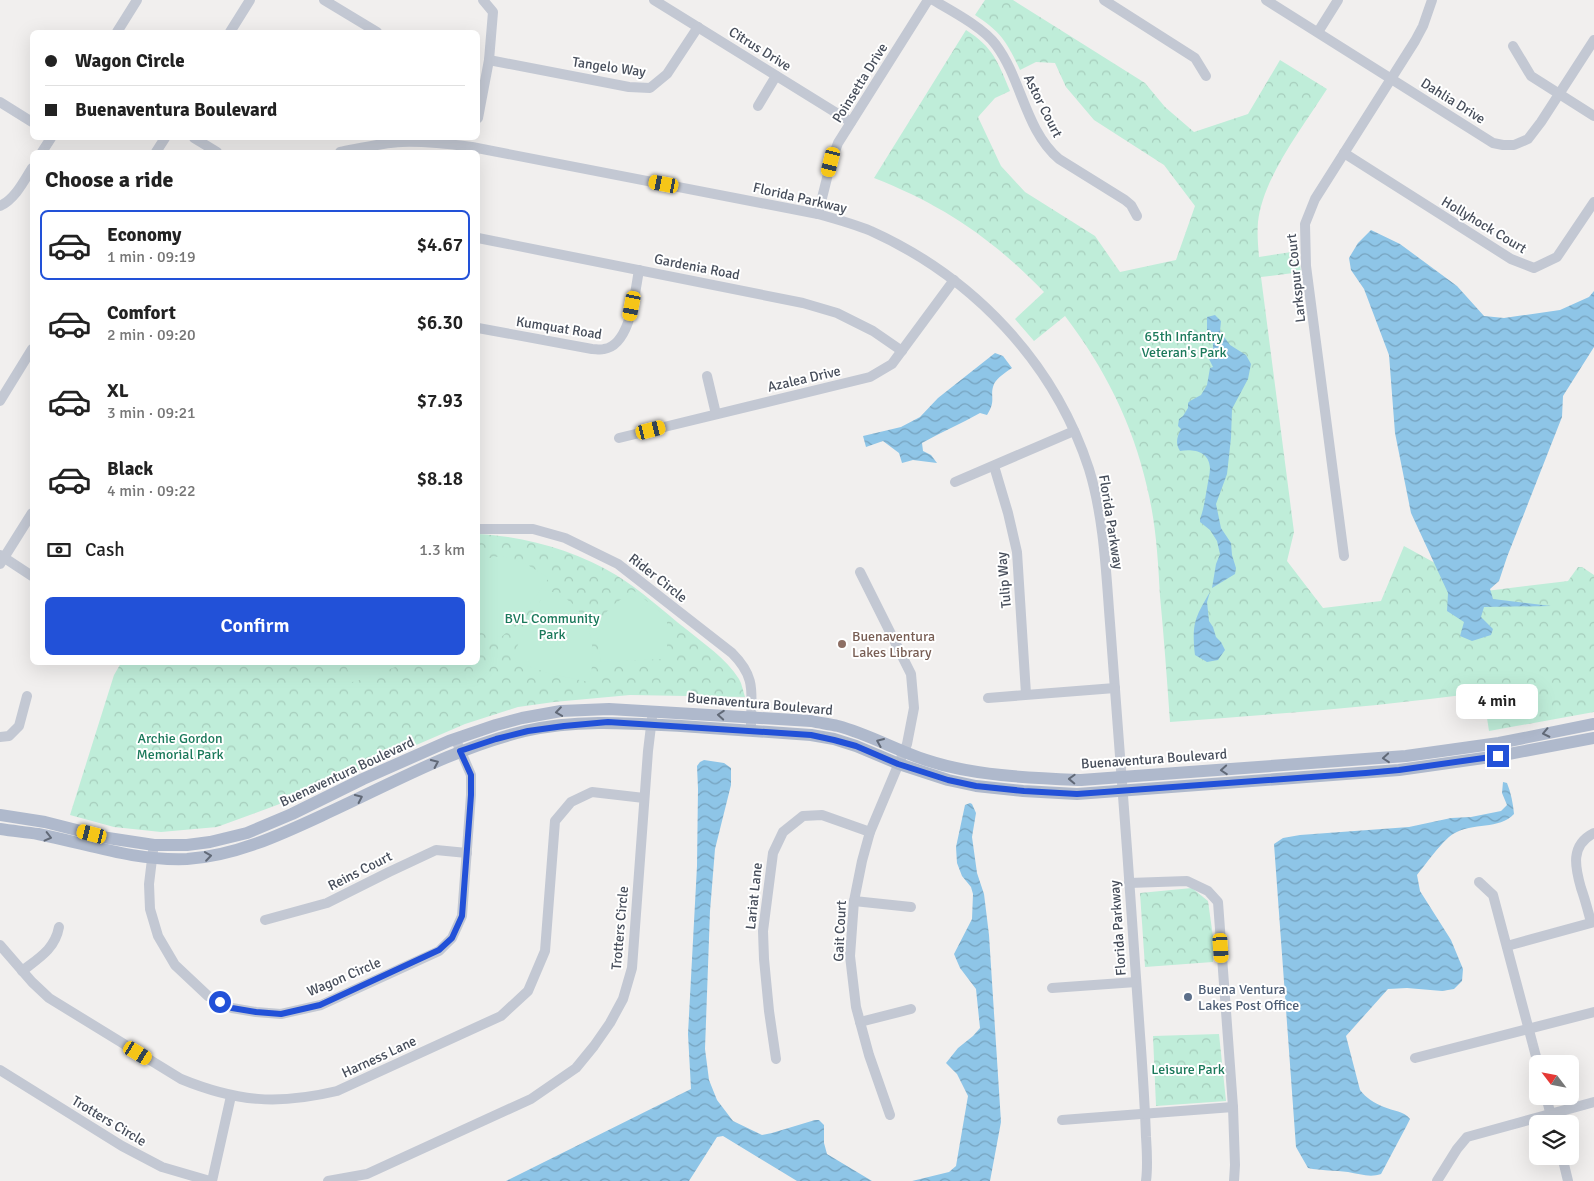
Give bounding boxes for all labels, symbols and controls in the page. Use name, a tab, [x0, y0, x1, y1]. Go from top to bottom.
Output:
street label: Citrus Drive	[726, 23, 794, 75]
street label: Poinsetta Drive	[829, 40, 891, 126]
text: Wagon Circle	[75, 49, 185, 73]
street label: Tangelo Way	[571, 53, 647, 81]
street label: Astor Court	[1020, 72, 1066, 141]
street label: Dahlia Drive	[1418, 74, 1488, 128]
text: Buenaventura Boulevard	[75, 98, 277, 122]
car	[820, 146, 841, 178]
text: Choose a ride	[45, 166, 173, 193]
car	[647, 174, 680, 194]
street label: Florida Parkway	[751, 179, 849, 217]
street label: Hollyhock Court	[1438, 193, 1530, 257]
icon: car	[47, 223, 92, 268]
text: Economy	[107, 223, 181, 247]
text: $4.67	[417, 233, 463, 257]
street label: Larkspur Court	[1283, 233, 1309, 323]
text: 1 min · 09:19	[107, 247, 196, 267]
street label: Gardenia Road	[653, 250, 741, 284]
car	[621, 290, 642, 322]
icon: car	[47, 301, 92, 346]
text: Comfort	[107, 301, 176, 325]
text: $6.30	[417, 311, 463, 335]
street label: Kumquat Road	[515, 313, 603, 343]
text: 2 min · 09:20	[107, 325, 196, 345]
park label: 65th Infantry Veteran's Park	[1142, 328, 1226, 361]
street label: Azalea Drive	[766, 362, 842, 396]
icon: car	[47, 379, 92, 424]
text: XL	[107, 379, 129, 403]
text: $7.93	[417, 389, 463, 413]
text: 3 min · 09:21	[107, 403, 196, 423]
car	[634, 419, 667, 441]
icon: car	[47, 457, 92, 502]
text: Black	[107, 457, 153, 481]
text: $8.18	[417, 467, 463, 491]
street label: Florida Parkway	[1095, 473, 1127, 571]
text: 4 min · 09:22	[107, 481, 196, 501]
icon: cash	[45, 536, 73, 564]
text: Cash	[85, 538, 125, 562]
text: 1.3 km	[419, 540, 465, 560]
street label: Rider Circle	[625, 550, 691, 606]
street label: Tulip Way	[993, 551, 1015, 609]
button: Confirm	[45, 597, 465, 655]
park label: BVL Community Park	[504, 610, 600, 643]
place label: Buenaventura Lakes Library	[852, 628, 935, 661]
marker: Buenaventura Lakes Library	[836, 638, 848, 650]
callout: 4 min	[1457, 684, 1539, 718]
street label: Buenaventura Boulevard	[686, 689, 834, 719]
text: 4 min	[1478, 691, 1516, 711]
one-way arrow	[555, 706, 563, 717]
one-way arrow	[717, 710, 725, 721]
one-way arrow	[1542, 728, 1551, 738]
park label: Archie Gordon Memorial Park	[136, 730, 224, 763]
street label: Buenaventura Boulevard	[277, 733, 417, 811]
one-way arrow	[876, 737, 885, 748]
street label: Buenaventura Boulevard	[1080, 745, 1228, 773]
route end	[1487, 745, 1509, 767]
one-way arrow	[1381, 752, 1389, 763]
one-way arrow	[430, 759, 439, 770]
one-way arrow	[1219, 764, 1227, 775]
one-way arrow	[1068, 774, 1076, 785]
one-way arrow	[354, 794, 363, 804]
car	[75, 823, 108, 845]
one-way arrow	[44, 831, 53, 842]
street label: Reins Court	[325, 848, 395, 894]
one-way arrow	[204, 851, 212, 862]
street label: Lariat Lane	[742, 862, 766, 930]
street label: Florida Parkway	[1106, 879, 1130, 976]
street label: Trotters Circle	[608, 885, 632, 971]
street label: Gait Court	[830, 900, 850, 962]
car	[1212, 933, 1229, 963]
street label: Wagon Circle	[305, 954, 383, 1000]
place label: Buena Ventura Lakes Post Office	[1198, 981, 1299, 1014]
route start	[209, 991, 231, 1013]
marker: Buena Ventura Lakes Post Office	[1182, 991, 1194, 1003]
street label: Harness Lane	[339, 1032, 419, 1082]
car	[121, 1039, 154, 1067]
north arrow	[1529, 1055, 1579, 1105]
map controls	[1529, 1055, 1579, 1165]
park label: Leisure Park	[1151, 1061, 1225, 1078]
street label: Trotters Circle	[69, 1092, 149, 1150]
button: layers	[1529, 1115, 1579, 1165]

